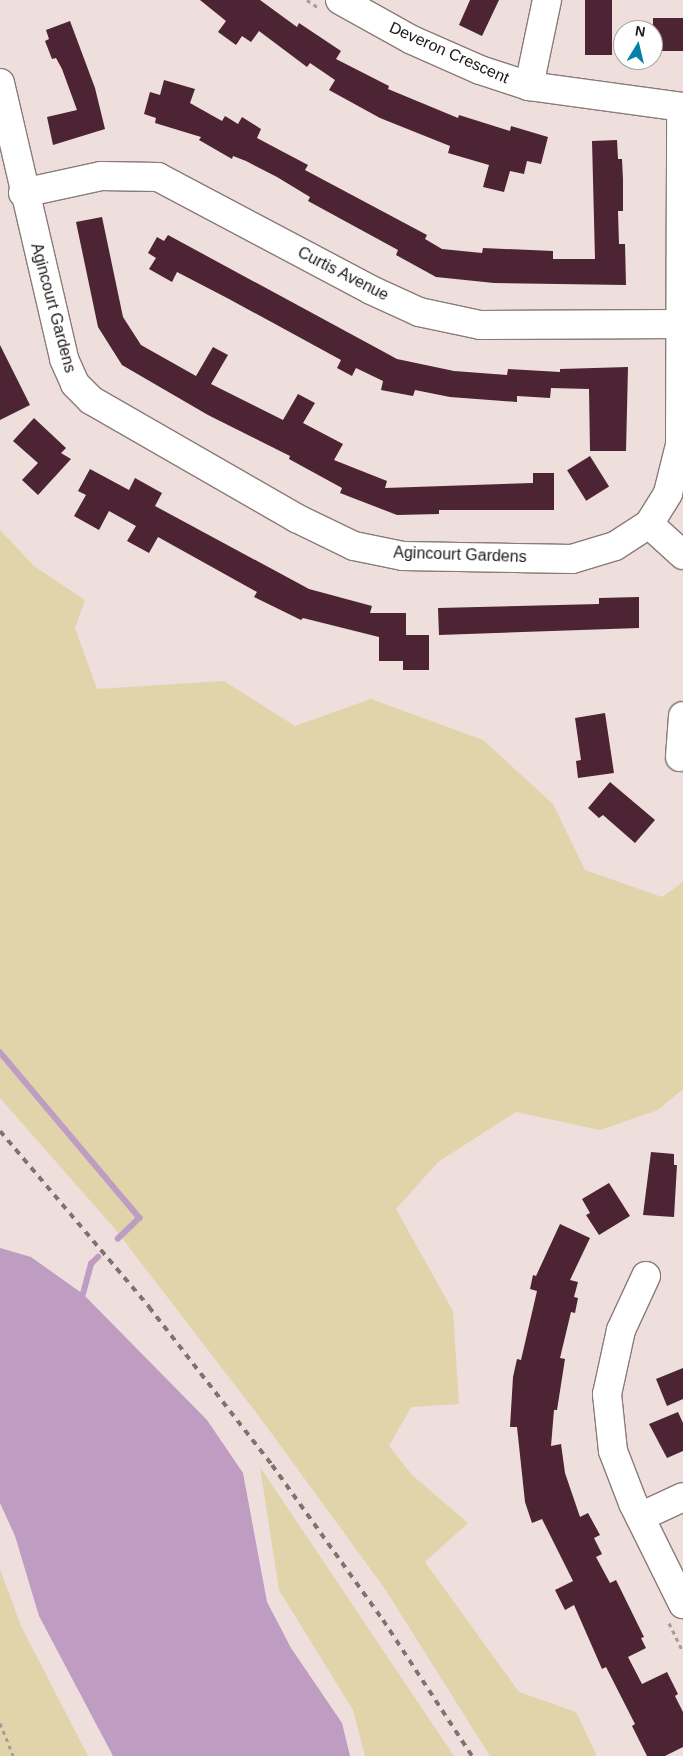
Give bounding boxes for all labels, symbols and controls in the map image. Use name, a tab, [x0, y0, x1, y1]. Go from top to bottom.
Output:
street label: Deveron Crescent	[386, 18, 512, 88]
north arrow	[613, 20, 663, 70]
text: N	[634, 22, 646, 40]
street label: Agincourt Gardens	[26, 241, 80, 375]
street label: Curtis Avenue	[294, 243, 392, 305]
street label: Agincourt Gardens	[393, 543, 527, 567]

